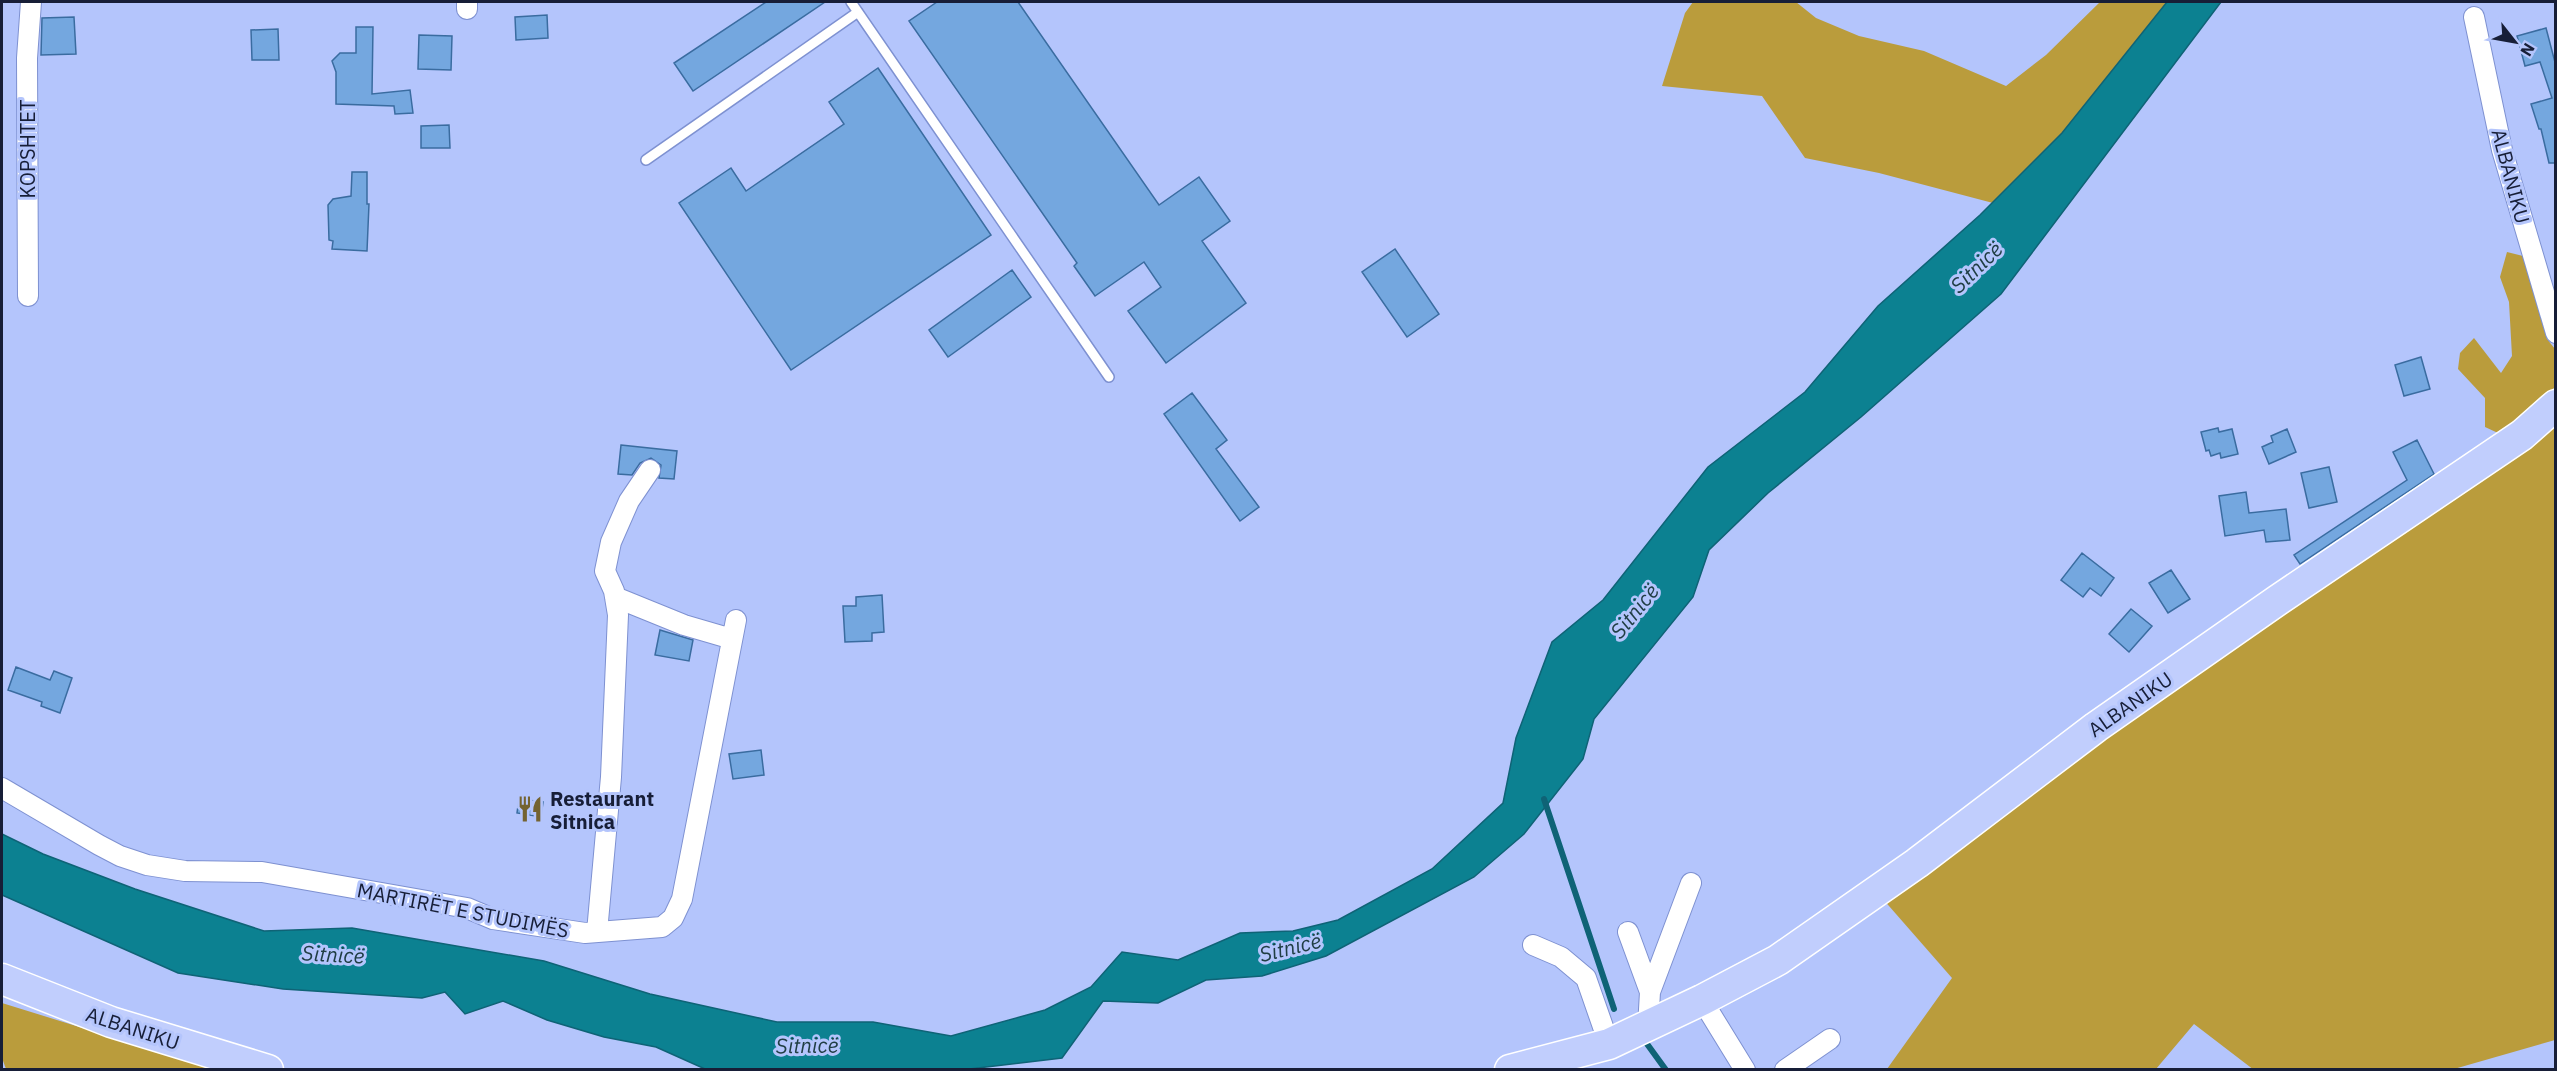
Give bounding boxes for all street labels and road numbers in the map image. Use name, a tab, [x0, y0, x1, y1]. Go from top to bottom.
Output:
street label: KOPSHTET	[14, 100, 41, 198]
street label: ALBANIKU	[2485, 126, 2537, 226]
street label: ALBANIKU	[2083, 665, 2177, 743]
street label: MARTIRËT E STUDIMËS	[355, 876, 571, 944]
street label: ALBANIKU	[83, 1000, 183, 1056]

